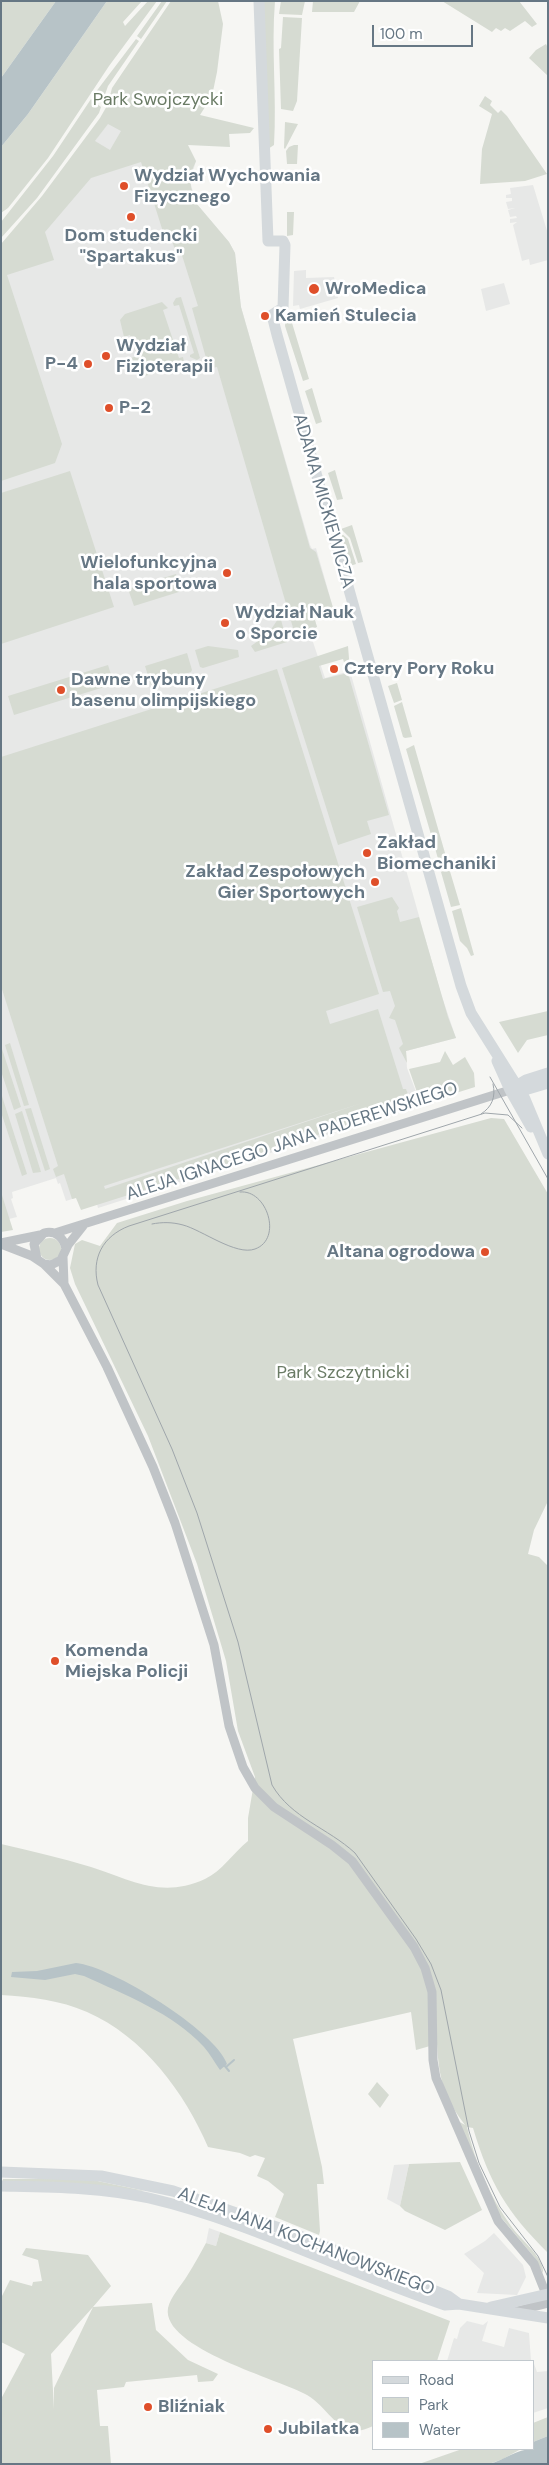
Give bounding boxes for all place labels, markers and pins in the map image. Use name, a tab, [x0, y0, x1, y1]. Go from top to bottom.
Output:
place label: Wydział Wychowania Fizycznego	[134, 165, 321, 208]
marker: Wydział Wychowania Fizycznego	[118, 180, 130, 192]
marker: Dom studencki "Spartakus"	[125, 211, 137, 223]
place label: Dom studencki "Spartakus"	[64, 225, 198, 268]
place label: WroMedica	[325, 278, 426, 300]
marker: WroMedica	[307, 282, 321, 296]
place label: Kamień Stulecia	[275, 305, 416, 327]
marker: Kamień Stulecia	[259, 310, 271, 322]
place label: Wydział Fizjoterapii	[116, 335, 213, 378]
marker: Wydział Fizjoterapii	[100, 350, 112, 362]
place label: P-4	[45, 353, 78, 375]
marker: P-4	[82, 358, 94, 370]
place label: P-2	[119, 397, 151, 419]
marker: P-2	[103, 402, 115, 414]
place label: Wielofunkcyjna hala sportowa	[80, 552, 217, 594]
marker: Wielofunkcyjna hala sportowa	[221, 567, 233, 579]
place label: Wydział Nauk o Sporcie	[235, 602, 354, 644]
marker: Wydział Nauk o Sporcie	[219, 617, 231, 629]
place label: Cztery Pory Roku	[344, 658, 494, 680]
marker: Cztery Pory Roku	[328, 663, 340, 675]
place label: Dawne trybuny basenu olimpijskiego	[71, 669, 256, 712]
marker: Dawne trybuny basenu olimpijskiego	[55, 684, 67, 696]
place label: Zakład Biomechaniki	[377, 832, 496, 874]
marker: Zakład Biomechaniki	[361, 847, 373, 859]
place label: Zakład Zespołowych Gier Sportowych	[185, 861, 365, 904]
marker: Zakład Zespołowych Gier Sportowych	[369, 876, 381, 888]
place label: Altana ogrodowa	[327, 1241, 475, 1263]
marker: Altana ogrodowa	[479, 1246, 491, 1258]
place label: Komenda Miejska Policji	[65, 1640, 188, 1682]
marker: Komenda Miejska Policji	[49, 1655, 61, 1667]
place label: Bliźniak	[158, 2396, 225, 2418]
marker: Bliźniak	[142, 2401, 154, 2413]
place label: Jubilatka	[278, 2418, 359, 2440]
marker: Jubilatka	[262, 2423, 274, 2435]

